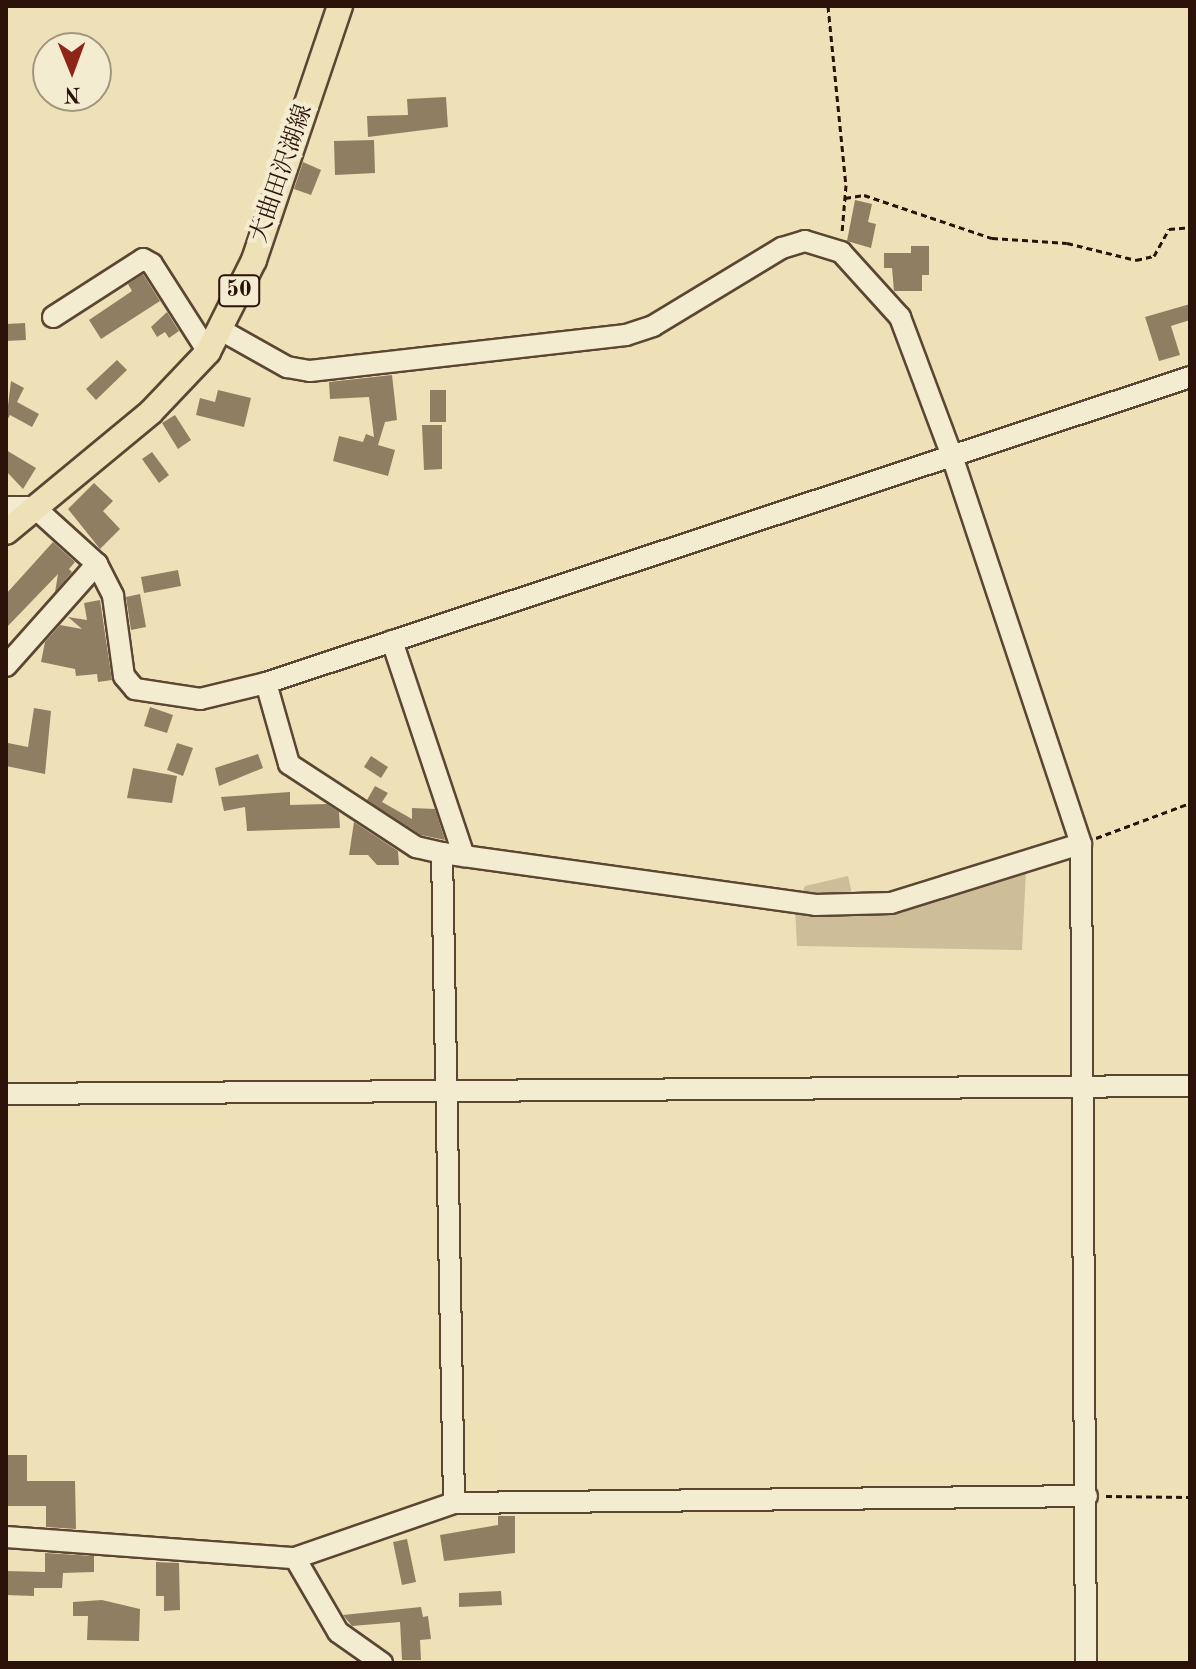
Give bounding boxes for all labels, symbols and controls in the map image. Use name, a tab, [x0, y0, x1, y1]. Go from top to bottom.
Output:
north arrow	[32, 32, 112, 112]
text: N	[64, 83, 81, 105]
street label: 大曲田沢湖線	[246, 101, 320, 247]
road number: 50	[217, 273, 261, 309]

